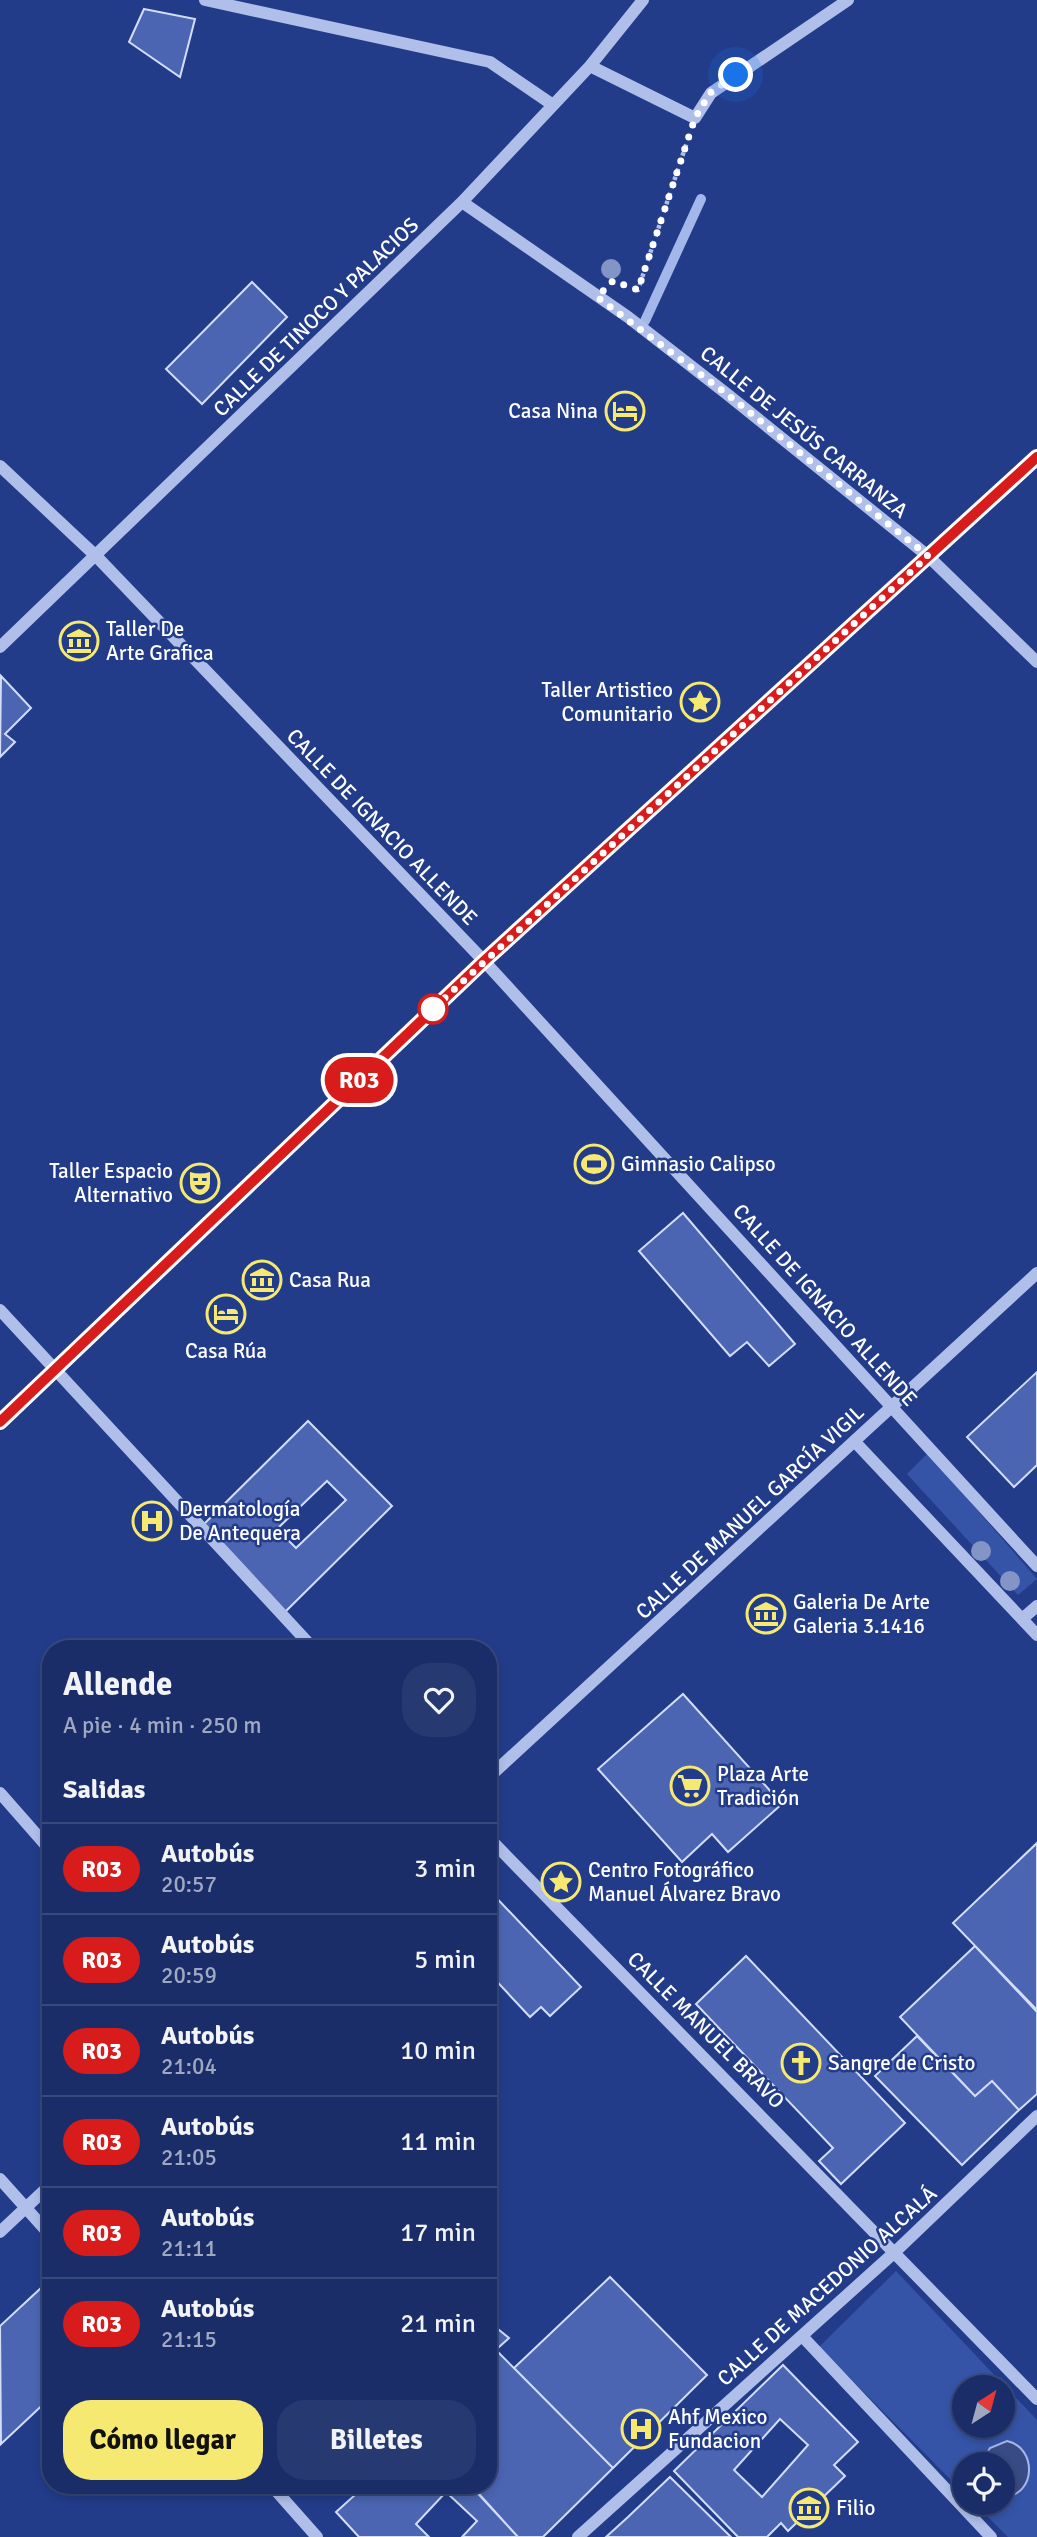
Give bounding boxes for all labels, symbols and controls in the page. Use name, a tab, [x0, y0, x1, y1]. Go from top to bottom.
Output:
your location	[718, 57, 753, 92]
street label: CALLE DE TINOCO Y PALACIOS	[208, 212, 424, 422]
street label: CALLE DE JESÚS CARRANZA	[695, 340, 913, 524]
hotel icon: Casa Nina	[604, 390, 646, 432]
place label: Casa Nina	[508, 398, 598, 424]
place label: Taller De Arte Grafica	[106, 616, 214, 666]
museum icon: Taller De Arte Grafica	[58, 620, 100, 662]
place label: Taller Artistico Comunitario	[542, 677, 673, 727]
place icon: Taller Artistico Comunitario	[679, 681, 721, 723]
street label: CALLE DE IGNACIO ALLENDE	[281, 723, 483, 931]
unlabelled marker	[418, 994, 448, 1024]
line badge: R03	[319, 1057, 399, 1103]
text: R03	[339, 1065, 379, 1095]
sports icon: Gimnasio Calipso	[573, 1143, 615, 1185]
place label: Gimnasio Calipso	[621, 1151, 776, 1177]
place label: Taller Espacio Alternativo	[49, 1158, 173, 1208]
theatre icon: Taller Espacio Alternativo	[179, 1162, 221, 1204]
street label: CALLE DE IGNACIO ALLENDE	[727, 1198, 923, 1412]
museum icon: Casa Rua	[241, 1259, 283, 1301]
place label: Casa Rua	[289, 1267, 371, 1293]
hotel icon: Casa Rúa	[205, 1293, 247, 1335]
place label: Casa Rúa	[185, 1338, 267, 1364]
street label: CALLE DE MANUEL GARCÍA VIGIL	[630, 1399, 870, 1625]
place label: Dermatología De Antequera	[179, 1496, 301, 1546]
hospital icon: Dermatología De Antequera	[131, 1500, 173, 1542]
place label: Galeria De Arte Galeria 3.1416	[793, 1589, 930, 1639]
museum icon: Galeria De Arte Galeria 3.1416	[745, 1593, 787, 1635]
button: heart	[402, 1663, 476, 1737]
text: Allende	[63, 1664, 172, 1705]
text: A pie · 4 min · 250 m	[63, 1711, 262, 1740]
place label: Plaza Arte Tradición	[717, 1761, 809, 1811]
supermarket icon: Plaza Arte Tradición	[669, 1765, 711, 1807]
text: Salidas	[63, 1774, 145, 1806]
text: Autobús	[161, 1838, 254, 1870]
text: 3 min	[414, 1853, 476, 1885]
text: R03	[81, 1854, 122, 1884]
place label: Centro Fotográfico Manuel Álvarez Bravo	[588, 1857, 781, 1907]
place icon: Centro Fotográfico Manuel Álvarez Bravo	[540, 1861, 582, 1903]
text: 20:57	[161, 1870, 217, 1899]
text: Autobús	[161, 1929, 254, 1961]
text: 5 min	[414, 1944, 476, 1976]
text: R03	[81, 1945, 122, 1975]
street label: CALLE MANUEL BRAVO	[622, 1946, 790, 2114]
text: 20:59	[161, 1961, 217, 1990]
text: Autobús	[161, 2020, 254, 2052]
text: 10 min	[400, 2035, 476, 2067]
text: R03	[81, 2036, 122, 2066]
church icon: Sangre de Cristo	[780, 2042, 822, 2084]
place label: Sangre de Cristo	[828, 2050, 975, 2076]
text: 21:04	[161, 2052, 217, 2081]
text: Autobús	[161, 2111, 254, 2143]
text: 11 min	[400, 2126, 476, 2158]
text: R03	[81, 2127, 122, 2157]
text: 21:05	[161, 2143, 217, 2172]
street label: CALLE DE MACEDONIO ALCALÁ	[712, 2180, 942, 2391]
text: Autobús	[161, 2202, 254, 2234]
text: 17 min	[400, 2217, 476, 2249]
text: R03	[81, 2218, 122, 2248]
text: 21:11	[161, 2234, 217, 2263]
text: Autobús	[161, 2293, 254, 2325]
text: 21 min	[400, 2308, 476, 2340]
text: R03	[81, 2309, 122, 2339]
text: 21:15	[161, 2325, 217, 2354]
north arrow	[952, 2375, 1015, 2438]
map controls	[952, 2375, 1015, 2515]
button: Cómo llegar	[63, 2400, 263, 2480]
button: Billetes	[277, 2400, 476, 2480]
place label: Ahf Mexico Fundacion	[668, 2404, 768, 2454]
hospital icon: Ahf Mexico Fundacion	[620, 2408, 662, 2450]
button: locate	[952, 2452, 1015, 2515]
museum icon: Filio	[788, 2487, 830, 2529]
place label: Filio	[836, 2495, 875, 2521]

